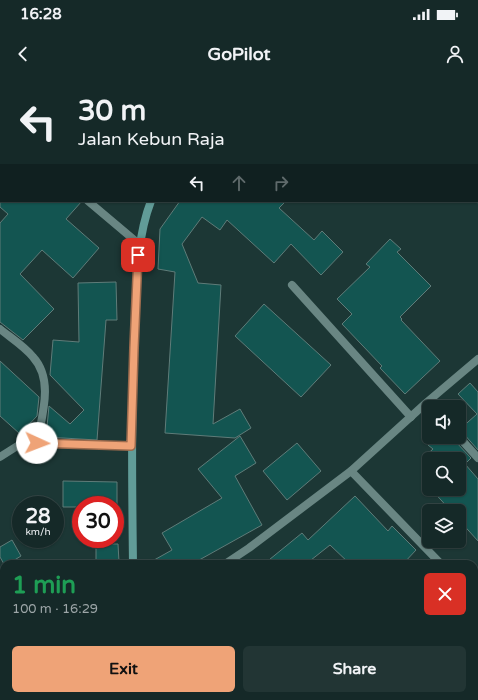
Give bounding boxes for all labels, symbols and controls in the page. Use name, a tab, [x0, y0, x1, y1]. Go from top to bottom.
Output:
text: 16:28	[20, 5, 62, 23]
icon: back	[12, 43, 34, 65]
text: GoPilot	[208, 43, 270, 65]
icon: person	[444, 43, 466, 65]
text: 30 m	[78, 94, 146, 128]
icon: left	[12, 96, 64, 148]
text: Jalan Kebun Raja	[78, 128, 225, 150]
icon: left	[186, 172, 208, 194]
icon: ahead	[228, 172, 250, 194]
icon: right	[270, 172, 292, 194]
pin	[121, 238, 155, 272]
icon: arrive	[127, 244, 149, 266]
map controls	[422, 400, 466, 548]
button: sound	[422, 400, 466, 444]
position arrow	[16, 422, 58, 464]
button: search	[422, 452, 466, 496]
speed limit sign: 30	[72, 496, 124, 548]
button: layers	[422, 504, 466, 548]
text: 28	[25, 505, 51, 529]
text: km/h	[25, 526, 51, 538]
text: 1 min	[12, 571, 76, 600]
button: close	[424, 573, 466, 615]
text: 100 m · 16:29	[12, 601, 98, 617]
button: Exit	[12, 646, 235, 692]
button: Share	[243, 646, 466, 692]

